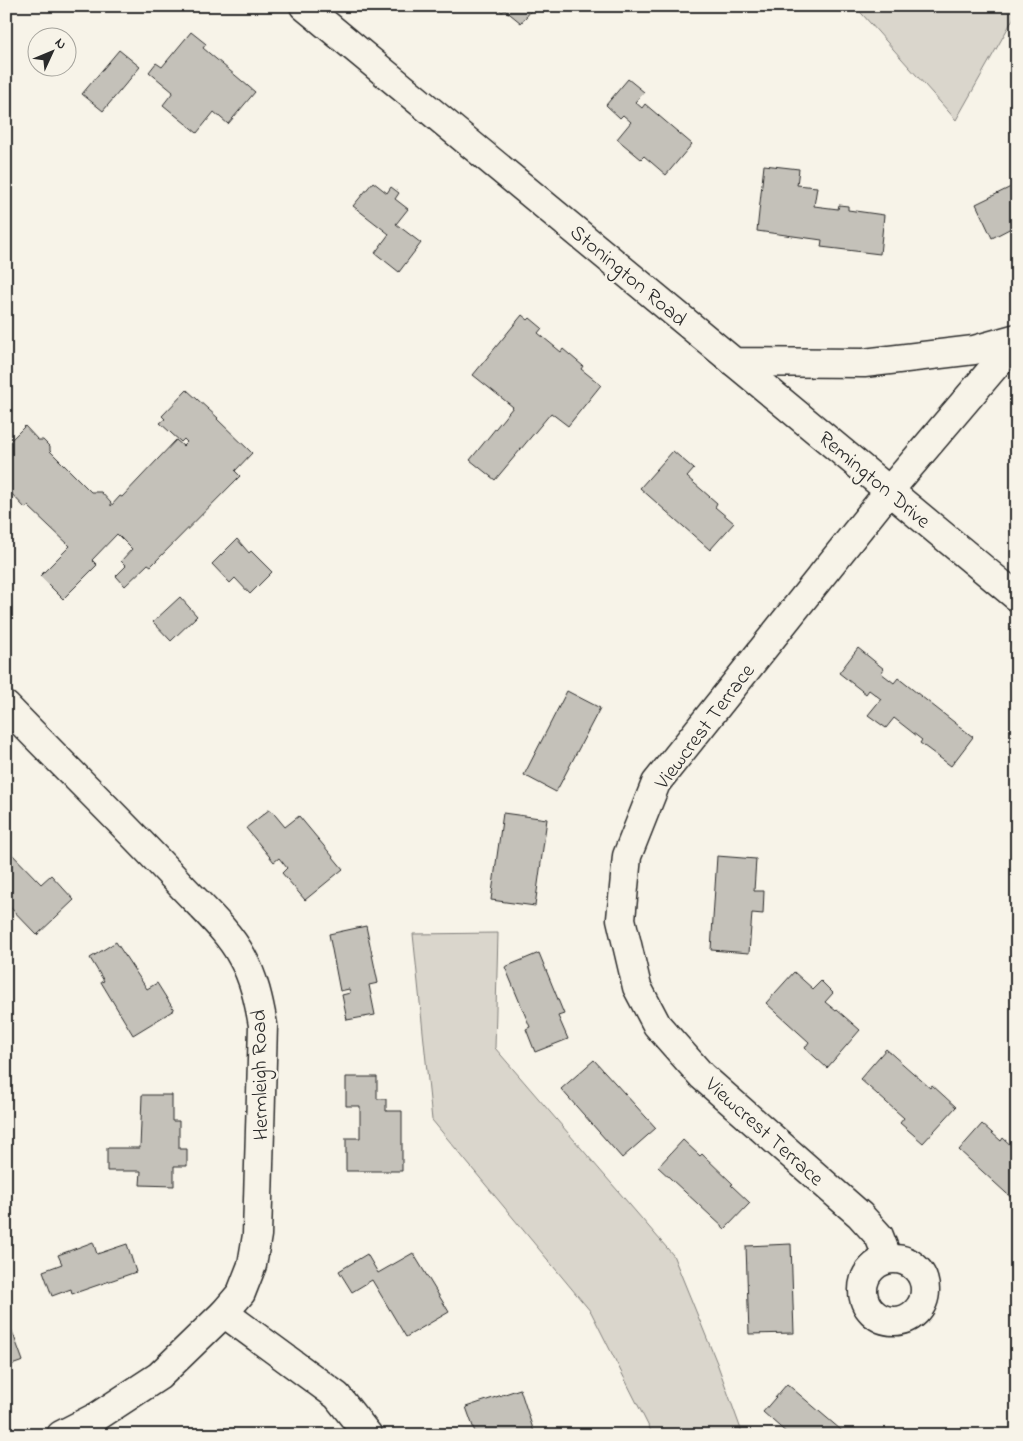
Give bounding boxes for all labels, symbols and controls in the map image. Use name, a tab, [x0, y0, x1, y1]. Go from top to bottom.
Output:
north arrow	[28, 28, 78, 78]
text: N	[49, 33, 71, 55]
street label: Stonington Road	[561, 219, 693, 336]
street label: Remington Drive	[810, 425, 937, 538]
street label: Viewcrest Terrace	[648, 658, 763, 797]
street label: Hermleigh Road	[245, 1009, 279, 1141]
street label: Viewcrest Terrace	[697, 1070, 830, 1194]

